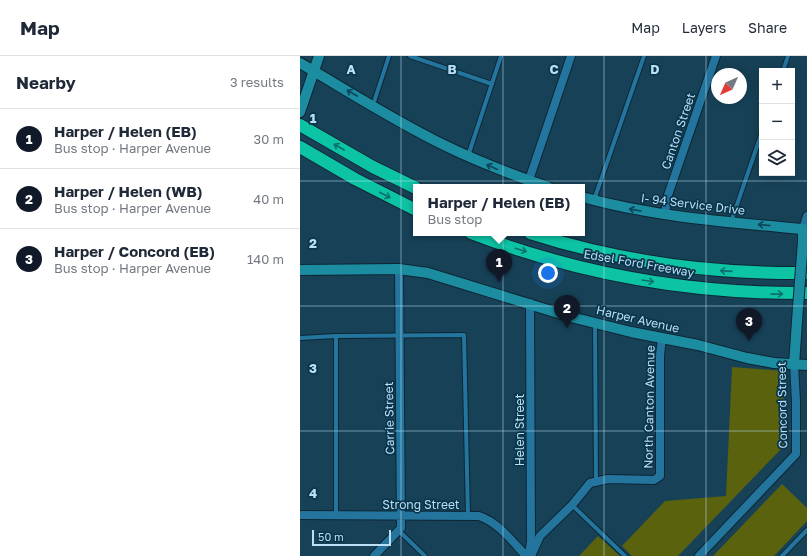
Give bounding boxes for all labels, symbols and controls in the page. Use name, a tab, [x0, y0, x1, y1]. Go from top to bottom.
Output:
text: Map	[20, 16, 60, 39]
text: Map	[631, 19, 660, 36]
text: Layers	[682, 19, 726, 36]
text: Share	[748, 19, 787, 36]
text: A	[346, 61, 356, 77]
text: B	[447, 61, 457, 77]
text: C	[549, 61, 559, 77]
text: D	[650, 61, 660, 77]
north arrow	[711, 68, 747, 104]
map controls	[759, 68, 795, 176]
button: +	[759, 68, 795, 104]
text: Nearby	[16, 72, 76, 93]
text: 3 results	[230, 74, 284, 90]
one-way arrow	[346, 89, 358, 97]
street label: Canton Street	[658, 91, 698, 171]
button: −	[759, 104, 795, 140]
text: 1	[310, 110, 317, 126]
text: Harper / Helen (EB)	[54, 122, 197, 140]
text: 1	[26, 131, 32, 147]
text: 30 m	[254, 131, 284, 147]
text: Bus stop · Harper Avenue	[54, 140, 211, 156]
button: layers	[759, 140, 795, 176]
one-way arrow	[333, 143, 345, 151]
one-way arrow	[486, 163, 498, 170]
text: Harper / Helen (WB)	[54, 182, 202, 200]
popup	[413, 184, 585, 236]
street label: I- 94 Service Drive	[640, 190, 746, 218]
text: 2	[25, 191, 33, 207]
text: 40 m	[253, 191, 284, 207]
one-way arrow	[379, 191, 391, 199]
text: Harper / Helen (EB)	[428, 193, 570, 211]
text: Bus stop · Harper Avenue	[54, 200, 211, 216]
one-way arrow	[629, 205, 642, 213]
text: Bus stop	[428, 211, 482, 227]
one-way arrow	[758, 221, 771, 229]
text: 2	[309, 235, 317, 251]
text: Harper / Concord (EB)	[54, 242, 215, 260]
street label: Edsel Ford Freeway	[582, 246, 696, 280]
one-way arrow	[515, 247, 527, 255]
pin: 1	[486, 249, 512, 282]
text: 3	[25, 251, 33, 267]
text: 140 m	[247, 251, 284, 267]
text: Bus stop · Harper Avenue	[54, 260, 211, 276]
your location	[538, 263, 558, 283]
one-way arrow	[720, 268, 733, 275]
one-way arrow	[641, 277, 654, 285]
one-way arrow	[770, 290, 783, 298]
pin: 2	[554, 295, 580, 328]
street label: Harper Avenue	[595, 302, 681, 336]
pin: 3	[736, 308, 762, 341]
street label: North Canton Avenue	[640, 345, 658, 469]
text: 3	[309, 360, 317, 376]
street label: Concord Street	[774, 361, 790, 449]
street label: Carrie Street	[381, 381, 397, 455]
street label: Helen Street	[512, 393, 527, 466]
text: 4	[309, 485, 317, 501]
street label: Strong Street	[382, 497, 460, 512]
scale bar	[312, 528, 391, 547]
text: 50 m	[318, 530, 344, 543]

